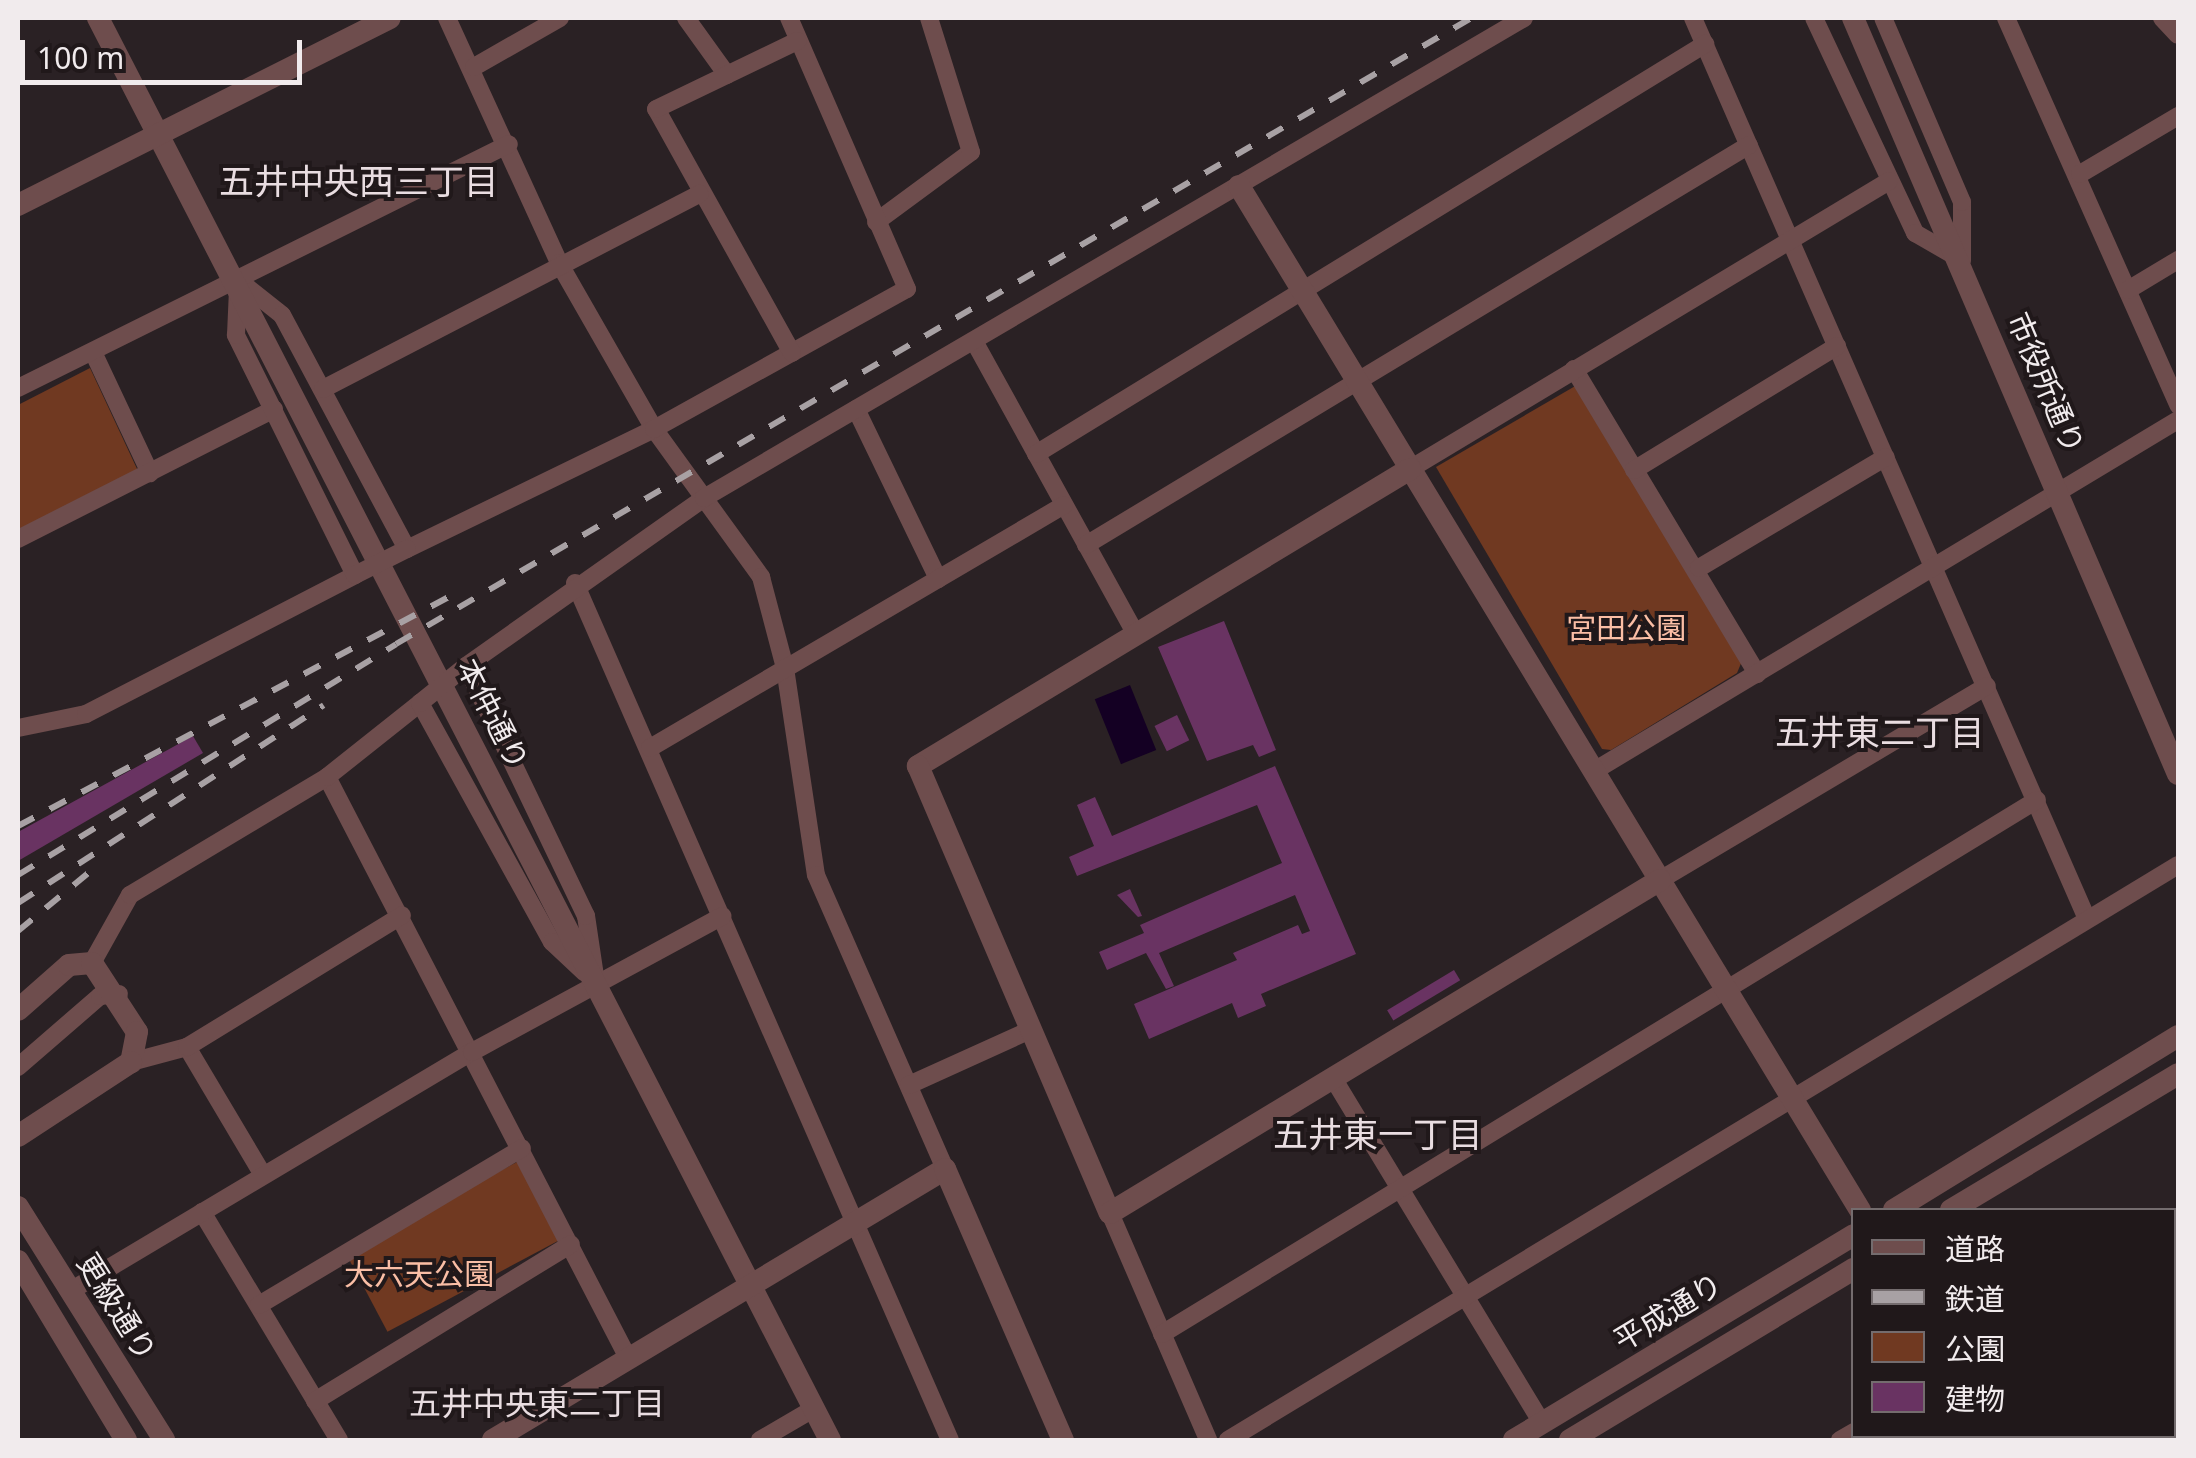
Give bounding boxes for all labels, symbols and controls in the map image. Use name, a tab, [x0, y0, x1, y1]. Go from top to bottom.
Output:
scale bar	[25, 20, 308, 82]
text: 100 m	[37, 37, 124, 78]
district label: 五井中央西三丁目	[219, 160, 499, 202]
street label: 市役所通り	[2000, 307, 2092, 459]
park label: 宮田公園	[1566, 610, 1686, 646]
street label: 本仲通り	[450, 652, 536, 776]
district label: 五井東二丁目	[1775, 711, 1985, 753]
district label: 五井東一丁目	[1273, 1113, 1483, 1155]
legend	[1851, 1208, 2176, 1438]
text: 道路	[1945, 1228, 2005, 1269]
street label: 更級通り	[70, 1247, 164, 1367]
park label: 大六天公園	[344, 1256, 494, 1292]
street label: 平成通り	[1607, 1266, 1729, 1358]
text: 鉄道	[1945, 1278, 2005, 1319]
text: 公園	[1945, 1328, 2005, 1369]
text: 建物	[1945, 1378, 2005, 1419]
district label: 五井中央東二丁目	[409, 1384, 665, 1422]

